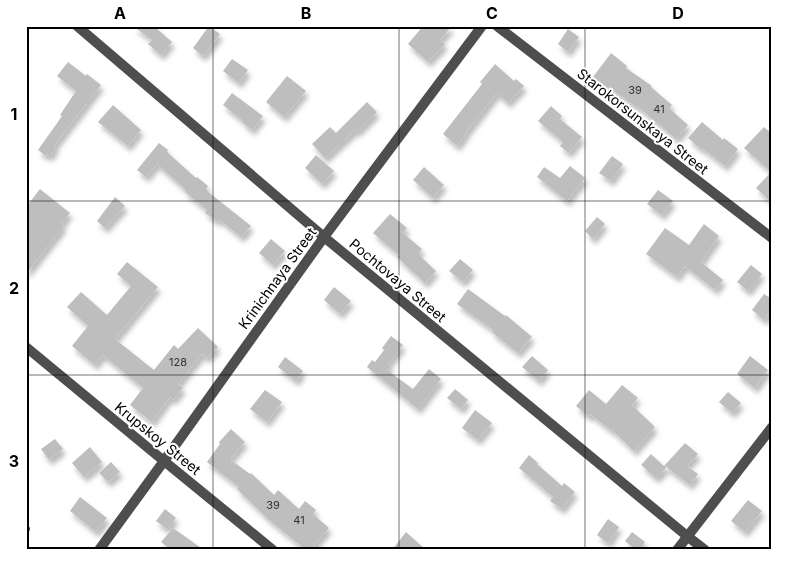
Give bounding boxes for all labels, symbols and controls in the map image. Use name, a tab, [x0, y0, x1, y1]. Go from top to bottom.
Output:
text: A	[114, 3, 126, 23]
text: B	[301, 3, 311, 23]
text: C	[486, 3, 498, 23]
text: D	[672, 3, 684, 23]
street label: Starokorsunskaya Street	[574, 65, 712, 178]
house number: 39	[628, 83, 642, 97]
house number: 41	[653, 102, 665, 116]
text: 1	[11, 104, 17, 124]
street label: Krinichnaya Street	[234, 224, 320, 332]
street label: Pochtovaya Street	[346, 235, 450, 326]
text: 2	[9, 278, 19, 298]
house number: 128	[169, 355, 187, 369]
street label: Krupskoy Street	[112, 398, 205, 478]
text: 3	[9, 451, 19, 471]
house number: 39	[266, 498, 280, 512]
house number: 41	[293, 513, 305, 527]

